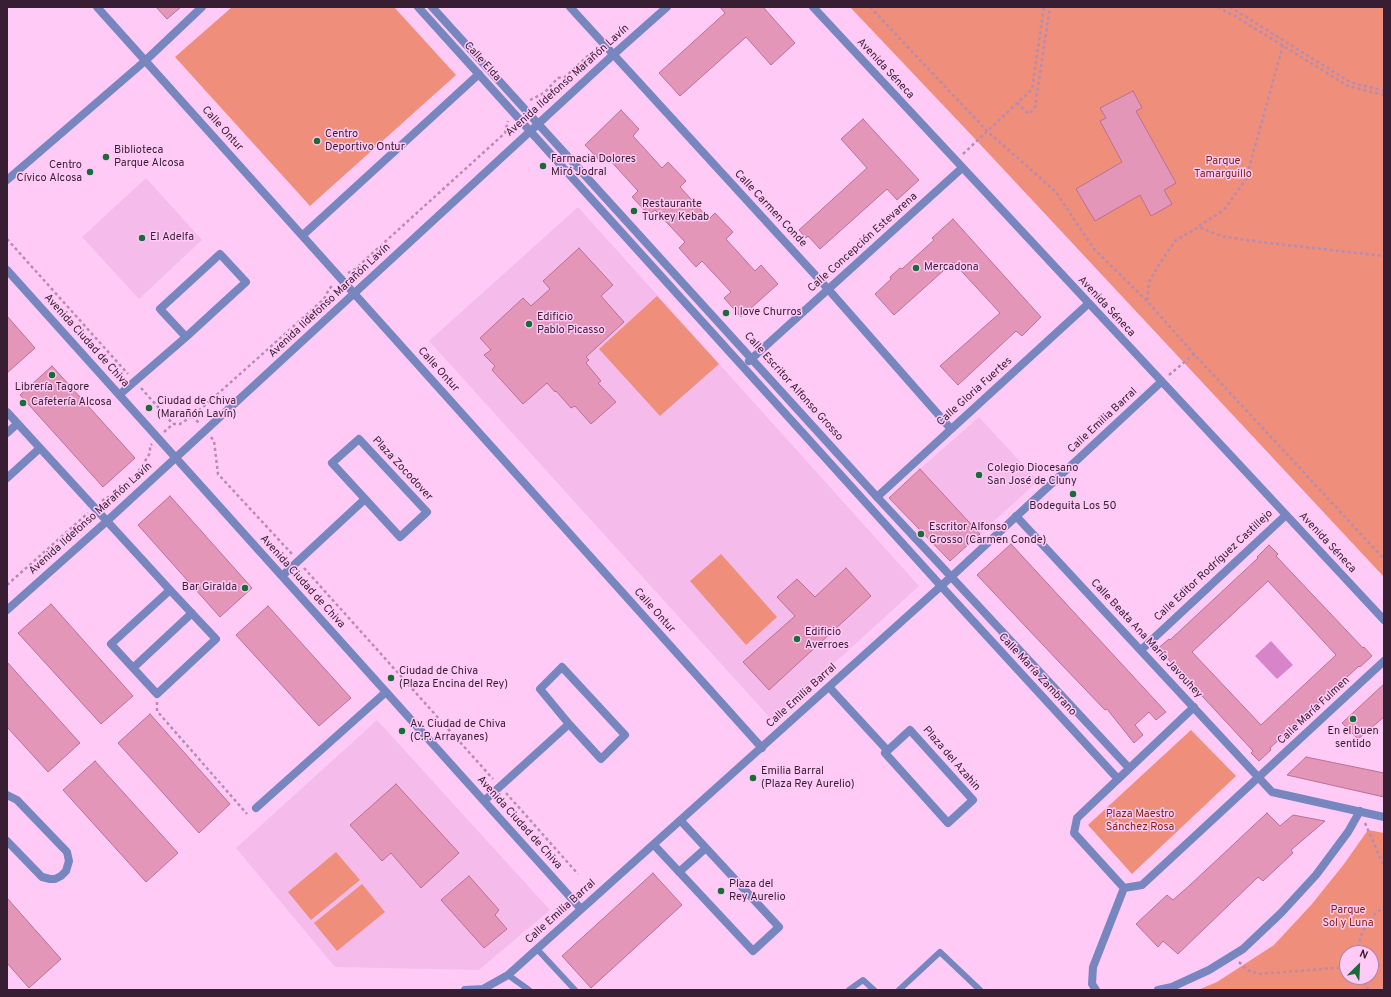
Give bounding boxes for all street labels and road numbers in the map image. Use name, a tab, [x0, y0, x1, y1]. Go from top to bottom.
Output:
street label: Avenida Ildefonso Marañón Lavín	[504, 22, 632, 140]
street label: Avenida Séneca	[854, 36, 916, 102]
street label: Calle Elda	[461, 40, 503, 84]
street label: Calle Ontur	[198, 104, 246, 154]
street label: Calle Carmen Conde	[731, 168, 809, 250]
street label: Calle Concepción Estevarena	[806, 190, 920, 296]
street label: Avenida Ildefonso Marañón Lavín	[266, 241, 394, 361]
street label: Avenida Séneca	[1075, 274, 1137, 340]
street label: Avenida Ciudad de Chiva	[41, 292, 131, 390]
street label: Calle Escritor Alfonso Grosso	[741, 330, 845, 444]
street label: Calle Ontur	[414, 345, 462, 395]
street label: Calle Gloria Fuertes	[935, 355, 1015, 429]
street label: Calle Emilia Barral	[1066, 385, 1140, 457]
street label: Plaza Zocodover	[369, 434, 435, 504]
street label: Avenida Ildefonso Marañón Lavín	[27, 460, 155, 578]
street label: Calle Editor Rodríguez Castillejo	[1152, 507, 1276, 625]
street label: Avenida Séneca	[1296, 510, 1358, 576]
street label: Avenida Ciudad de Chiva	[257, 533, 347, 631]
street label: Calle Beata Ana María Javouhey	[1087, 577, 1205, 701]
street label: Calle Ontur	[630, 586, 678, 636]
street label: Calle María Zambrano	[995, 631, 1079, 719]
street label: Calle Emilia Barral	[764, 661, 840, 731]
street label: Calle María Fulmen	[1275, 674, 1353, 748]
street label: Plaza del Azahin	[919, 724, 983, 794]
street label: Avenida Ciudad de Chiva	[474, 774, 564, 872]
street label: Calle Emilia Barral	[523, 877, 599, 947]

